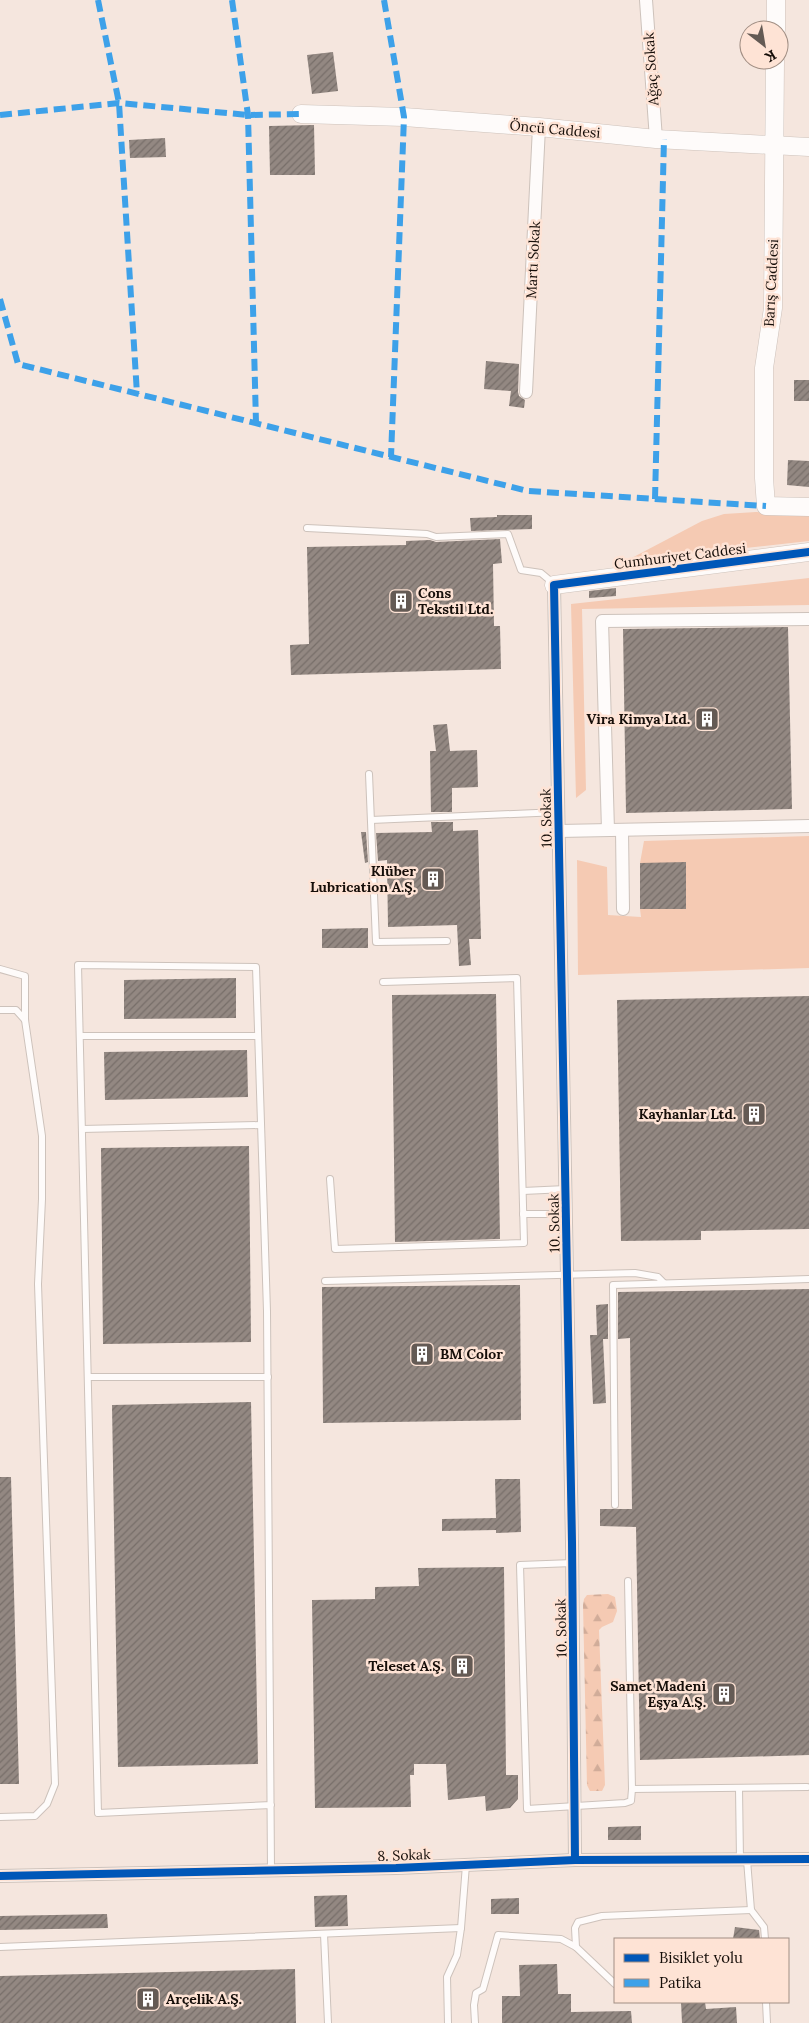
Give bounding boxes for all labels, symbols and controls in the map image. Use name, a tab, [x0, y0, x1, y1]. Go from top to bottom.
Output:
north arrow	[739, 20, 789, 70]
street label: Ağaç Sokak	[639, 31, 663, 107]
text: K	[762, 46, 780, 66]
street label: Öncü Caddesi	[509, 116, 601, 142]
street label: Martı Sokak	[522, 220, 544, 299]
street label: Barış Caddesi	[760, 239, 782, 327]
street label: Cumhuriyet Caddesi	[613, 539, 747, 573]
place label: Cons Tekstil Ltd.	[418, 584, 493, 618]
building icon: Cons Tekstil Ltd.	[388, 588, 414, 614]
building icon: Vira Kimya Ltd.	[694, 706, 720, 732]
place label: Vira Kimya Ltd.	[587, 710, 690, 728]
street label: 10. Sokak	[536, 788, 556, 848]
place label: Klüber Lubrication A.Ş.	[310, 862, 416, 896]
building icon: Klüber Lubrication A.Ş.	[420, 866, 446, 892]
building icon: Kayhanlar Ltd.	[741, 1101, 767, 1127]
place label: Kayhanlar Ltd.	[639, 1105, 736, 1123]
street label: 10. Sokak	[544, 1193, 564, 1253]
building icon: BM Color	[409, 1341, 435, 1367]
place label: BM Color	[440, 1345, 503, 1363]
street label: 10. Sokak	[551, 1598, 571, 1658]
building icon: Teleset A.Ş.	[449, 1653, 475, 1679]
place label: Teleset A.Ş.	[368, 1657, 444, 1675]
place label: Samet Madeni Eşya A.Ş.	[610, 1677, 706, 1711]
building icon: Samet Madeni Eşya A.Ş.	[711, 1681, 737, 1707]
street label: 8. Sokak	[377, 1845, 431, 1865]
legend	[614, 1938, 789, 2003]
text: Bisiklet yolu	[659, 1948, 743, 1967]
text: Patika	[659, 1973, 702, 1992]
building icon: Arçelik A.Ş.	[135, 1986, 161, 2012]
place label: Arçelik A.Ş.	[166, 1990, 242, 2008]

